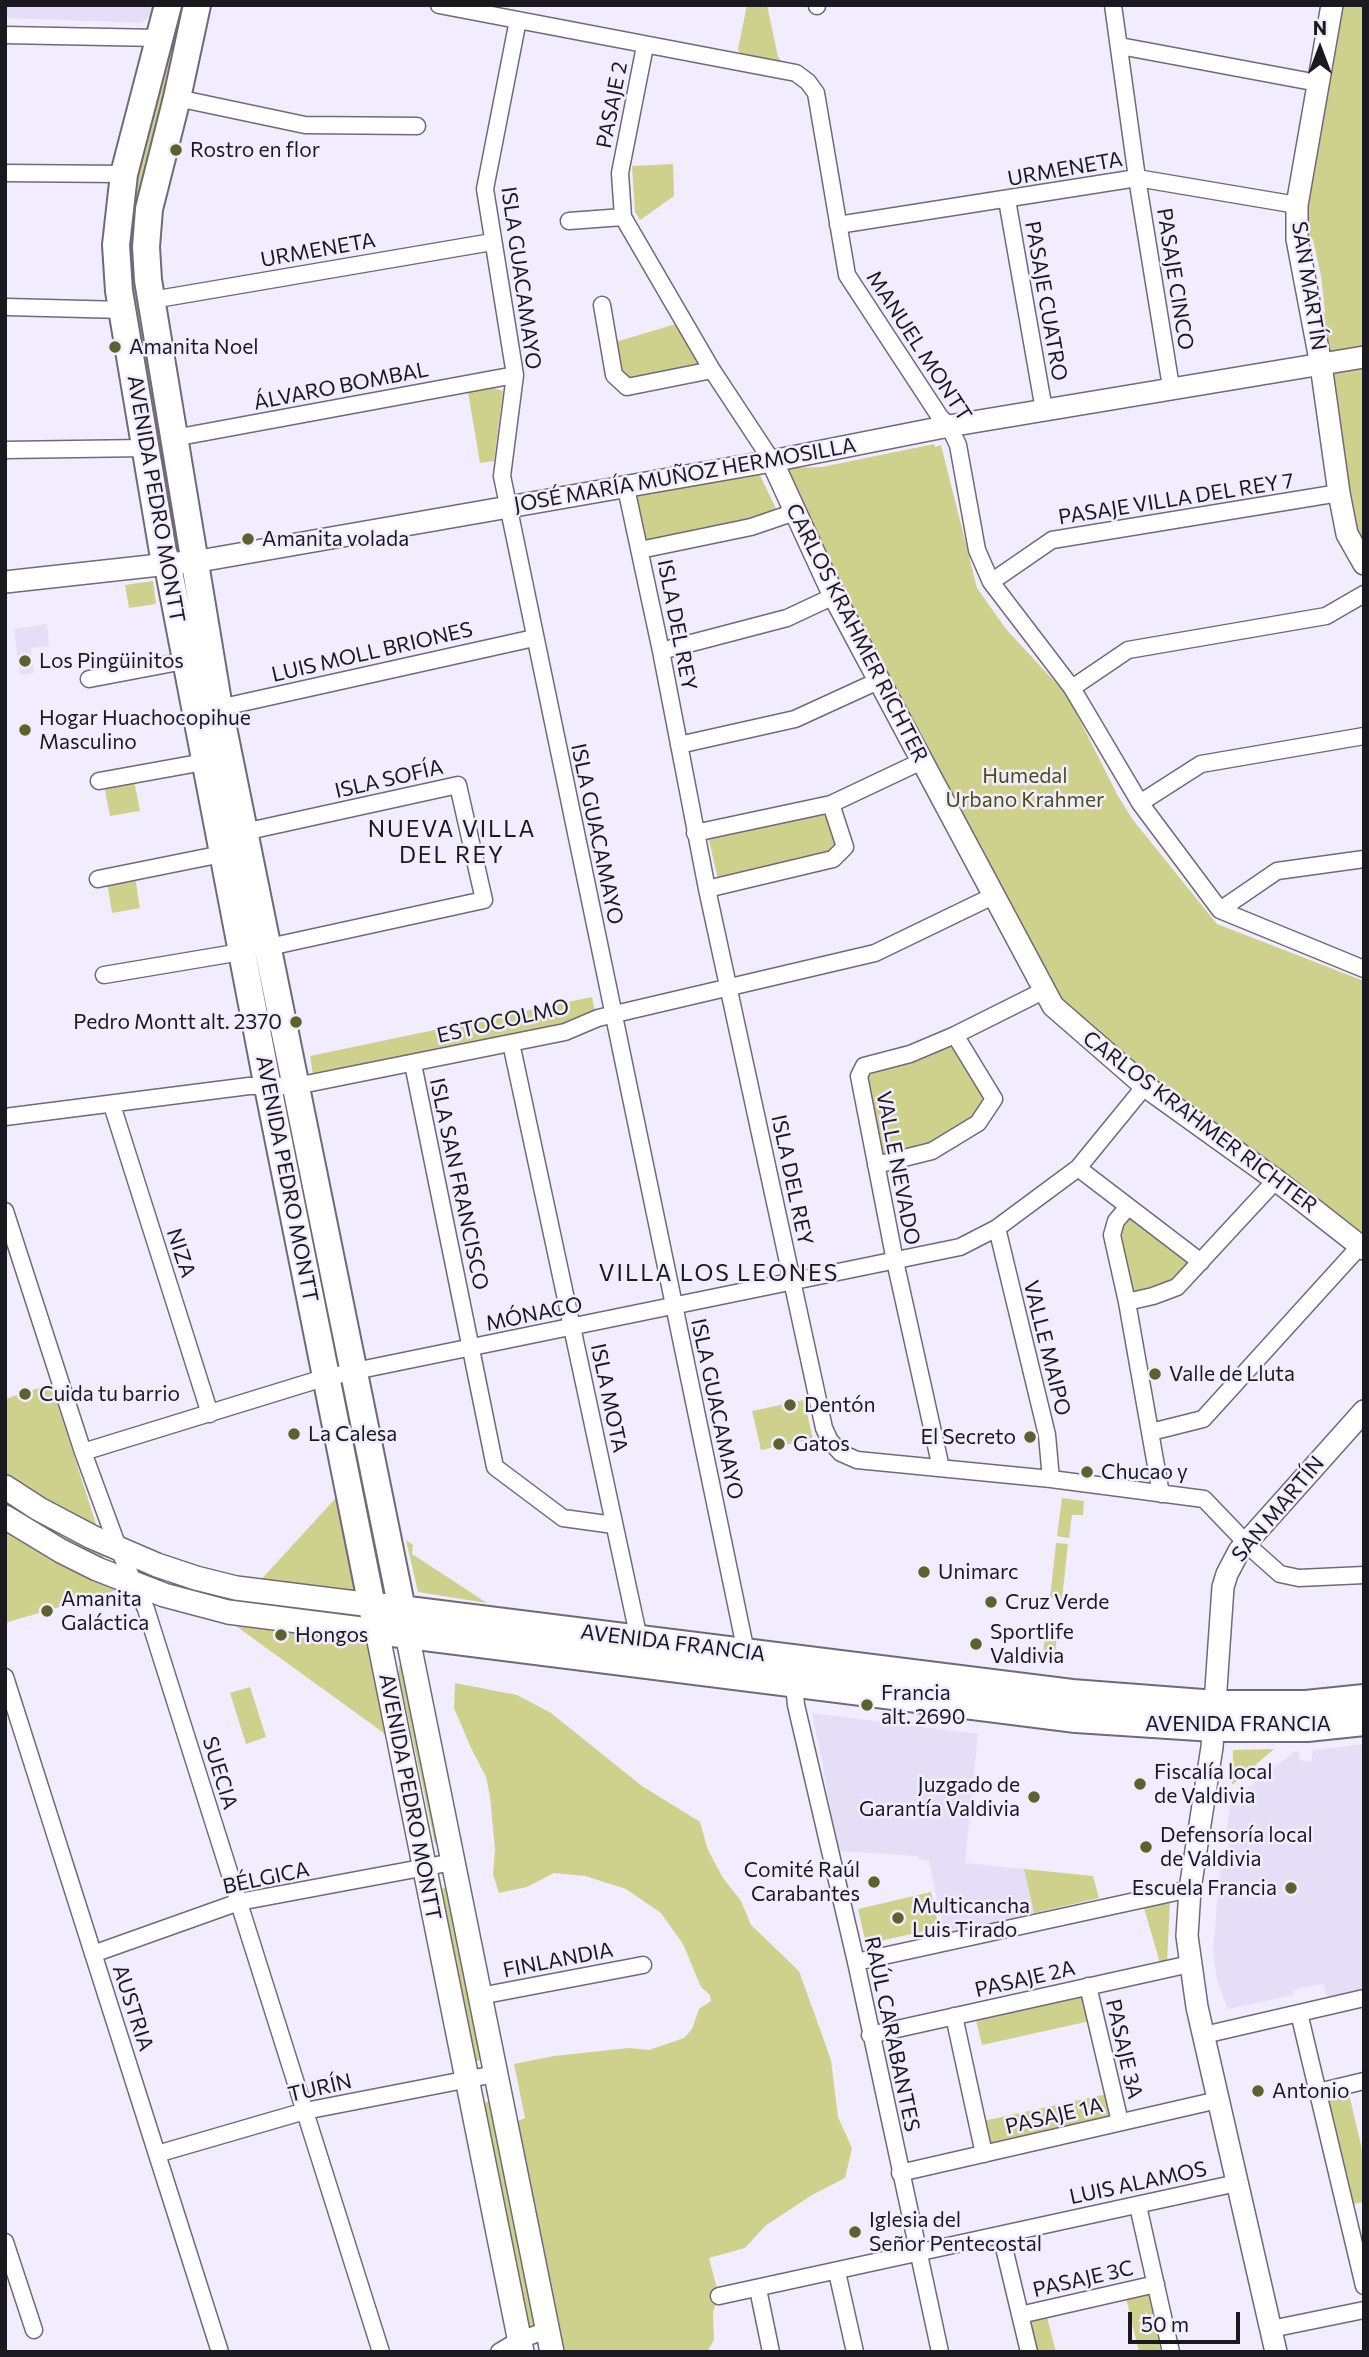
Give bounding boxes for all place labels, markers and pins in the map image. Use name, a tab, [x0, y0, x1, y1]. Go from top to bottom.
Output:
place label: Rostro en flor	[190, 137, 320, 163]
marker: Rostro en flor	[168, 142, 184, 158]
place label: Amanita Noel	[129, 334, 259, 360]
marker: Amanita Noel	[107, 339, 123, 355]
place label: Amanita volada	[262, 526, 409, 552]
marker: Amanita volada	[240, 531, 256, 547]
place label: Los Pingüinitos	[39, 648, 184, 674]
marker: Los Pingüinitos	[17, 653, 33, 669]
place label: Hogar Huachocopihue Masculino	[39, 705, 251, 755]
marker: Hogar Huachocopihue Masculino	[17, 722, 33, 738]
place label: Pedro Montt alt. 2370	[73, 1009, 282, 1035]
marker: Pedro Montt alt. 2370	[288, 1014, 304, 1030]
place label: Valle de Lluta	[1169, 1361, 1295, 1387]
marker: Valle de Lluta	[1147, 1366, 1163, 1382]
place label: Cuida tu barrio	[39, 1381, 180, 1407]
marker: Cuida tu barrio	[17, 1386, 33, 1402]
place label: Dentón	[804, 1392, 876, 1418]
marker: Dentón	[782, 1397, 798, 1413]
place label: La Calesa	[308, 1421, 397, 1447]
place label: El Secreto	[920, 1424, 1016, 1450]
marker: La Calesa	[286, 1426, 302, 1442]
marker: El Secreto	[1022, 1429, 1038, 1445]
place label: Gatos	[793, 1431, 850, 1457]
marker: Gatos	[771, 1436, 787, 1452]
place label: Chucao y	[1101, 1459, 1188, 1485]
marker: Chucao y	[1079, 1464, 1095, 1480]
place label: Unimarc	[938, 1559, 1018, 1585]
marker: Unimarc	[916, 1564, 932, 1580]
place label: Amanita Galáctica	[61, 1586, 149, 1636]
place label: Cruz Verde	[1005, 1589, 1109, 1615]
marker: Cruz Verde	[983, 1594, 999, 1610]
marker: Amanita Galáctica	[39, 1603, 55, 1619]
place label: Sportlife Valdivia	[990, 1619, 1074, 1669]
place label: Hongos	[295, 1622, 368, 1648]
marker: Hongos	[273, 1627, 289, 1643]
marker: Sportlife Valdivia	[968, 1636, 984, 1652]
place label: Francia alt. 2690	[881, 1680, 965, 1730]
marker: Francia alt. 2690	[859, 1697, 875, 1713]
place label: Fiscalía local de Valdivia	[1154, 1759, 1273, 1809]
place label: Juzgado de Garantía Valdivia	[859, 1772, 1020, 1822]
marker: Fiscalía local de Valdivia	[1132, 1776, 1148, 1792]
marker: Juzgado de Garantía Valdivia	[1026, 1789, 1042, 1805]
place label: Defensoría local de Valdivia	[1160, 1822, 1313, 1872]
marker: Defensoría local de Valdivia	[1138, 1839, 1154, 1855]
place label: Comité Raúl Carabantes	[744, 1857, 860, 1907]
marker: Comité Raúl Carabantes	[866, 1874, 882, 1890]
place label: Escuela Francia	[1132, 1875, 1277, 1901]
marker: Escuela Francia	[1283, 1880, 1299, 1896]
place label: Multicancha Luis Tirado	[912, 1893, 1030, 1943]
marker: Multicancha Luis Tirado	[890, 1910, 906, 1926]
place label: Antonio	[1272, 2078, 1350, 2104]
marker: Antonio	[1250, 2083, 1266, 2099]
place label: Iglesia del Señor Pentecostal	[869, 2207, 1042, 2257]
marker: Iglesia del Señor Pentecostal	[847, 2224, 863, 2240]

